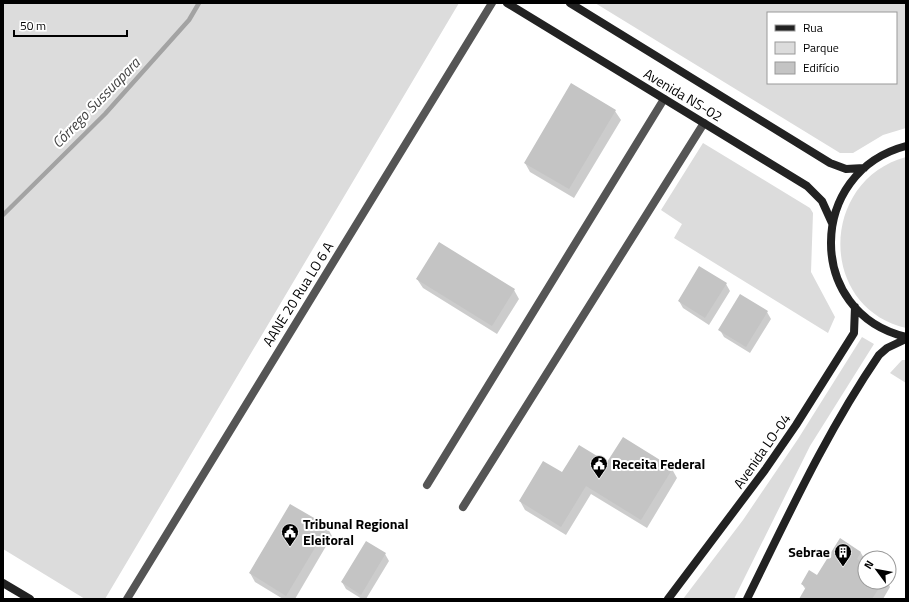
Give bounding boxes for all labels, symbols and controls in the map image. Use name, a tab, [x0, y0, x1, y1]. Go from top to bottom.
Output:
scale bar	[14, 12, 127, 38]
legend	[767, 12, 897, 84]
text: 50 m	[20, 16, 46, 35]
text: Rua	[803, 18, 823, 37]
text: Parque	[803, 38, 839, 57]
water label: Córrego Sussuapara	[46, 51, 146, 153]
text: Edifício	[803, 58, 839, 77]
street label: Avenida NS-02	[640, 63, 727, 126]
street label: AANE 20 Rua LO 6 A	[257, 237, 339, 350]
street label: Avenida LO-04	[728, 409, 795, 493]
place label: Receita Federal	[612, 453, 705, 474]
public building icon: Receita Federal	[589, 454, 609, 479]
place label: Tribunal Regional Eleitoral	[303, 513, 409, 550]
public building icon: Tribunal Regional Eleitoral	[280, 522, 300, 547]
place label: Sebrae	[788, 541, 830, 562]
building icon: Sebrae	[833, 542, 853, 567]
north arrow	[857, 550, 897, 590]
text: N	[860, 557, 877, 572]

